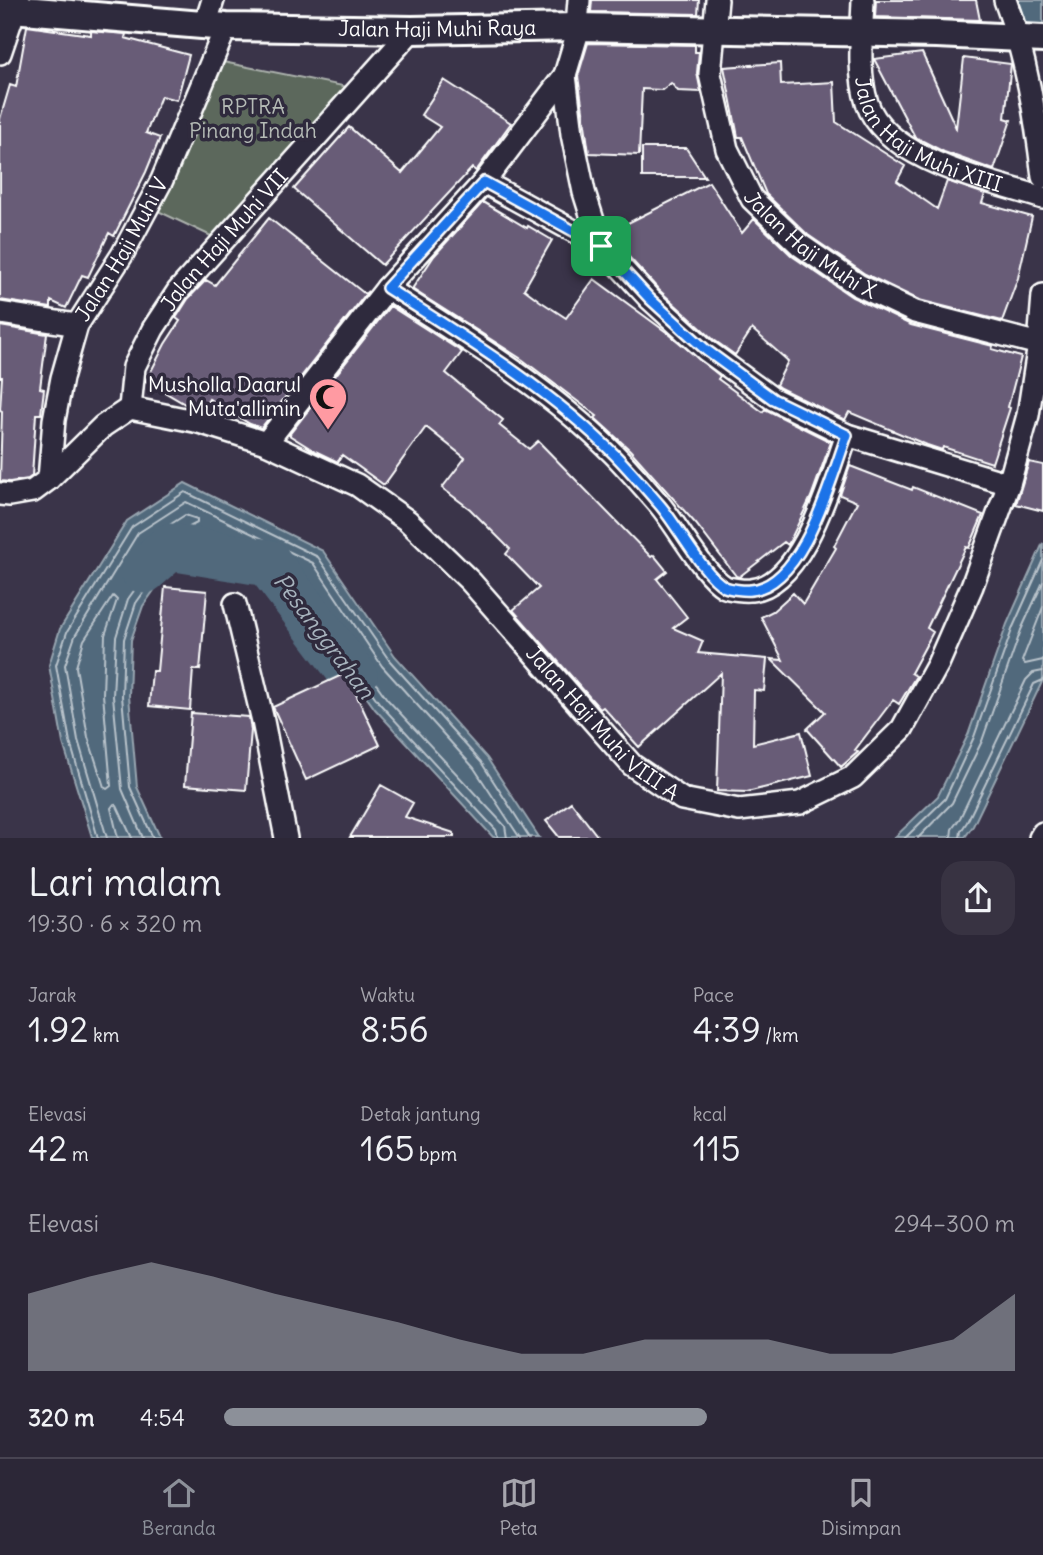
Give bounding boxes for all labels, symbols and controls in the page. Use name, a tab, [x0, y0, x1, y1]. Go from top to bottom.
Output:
street label: Jalan Haji Muhi Raya	[338, 14, 536, 43]
street label: Jalan Haji Muhi XIII	[849, 75, 1005, 198]
park label: RPTRA Pinang Indah	[189, 93, 317, 144]
street label: Jalan Haji Muhi VII	[155, 163, 294, 316]
street label: Jalan Haji Muhi V	[69, 173, 174, 326]
street label: Jalan Haji Muhi X	[738, 187, 881, 305]
pin	[571, 216, 631, 276]
icon: arrive	[582, 227, 620, 265]
place label: Musholla Daarul Muta'allimin	[148, 371, 301, 422]
mosque icon: Musholla Daarul Muta'allimin	[307, 376, 349, 431]
water label: Pesanggrahan	[268, 567, 381, 705]
street label: Jalan Haji Muhi VIII A	[520, 640, 684, 806]
text: Lari malam	[28, 859, 222, 906]
button: share	[941, 861, 1015, 935]
text: 19:30 · 6 × 320 m	[28, 909, 202, 938]
text: Jarak	[28, 983, 77, 1007]
text: Waktu	[360, 983, 415, 1007]
text: Pace	[693, 983, 734, 1007]
text: 1.92	[28, 1007, 88, 1051]
text: 8:56	[360, 1007, 429, 1051]
text: 4:39	[693, 1007, 761, 1051]
text: km	[88, 1023, 119, 1047]
text: /km	[761, 1023, 799, 1047]
text: Elevasi	[28, 1102, 87, 1126]
text: Detak jantung	[360, 1102, 481, 1126]
text: kcal	[693, 1102, 727, 1126]
text: 42	[28, 1126, 67, 1170]
text: 165	[360, 1126, 415, 1170]
text: 115	[693, 1126, 741, 1170]
text: m	[67, 1142, 89, 1166]
text: bpm	[415, 1142, 457, 1166]
text: Elevasi	[28, 1209, 99, 1238]
text: 294–300 m	[894, 1209, 1015, 1238]
text: 320 m	[28, 1403, 94, 1432]
text: 4:54	[140, 1403, 185, 1432]
tab: Beranda	[142, 1474, 216, 1540]
tab: Peta	[499, 1474, 538, 1540]
tab: Disimpan	[821, 1474, 901, 1540]

